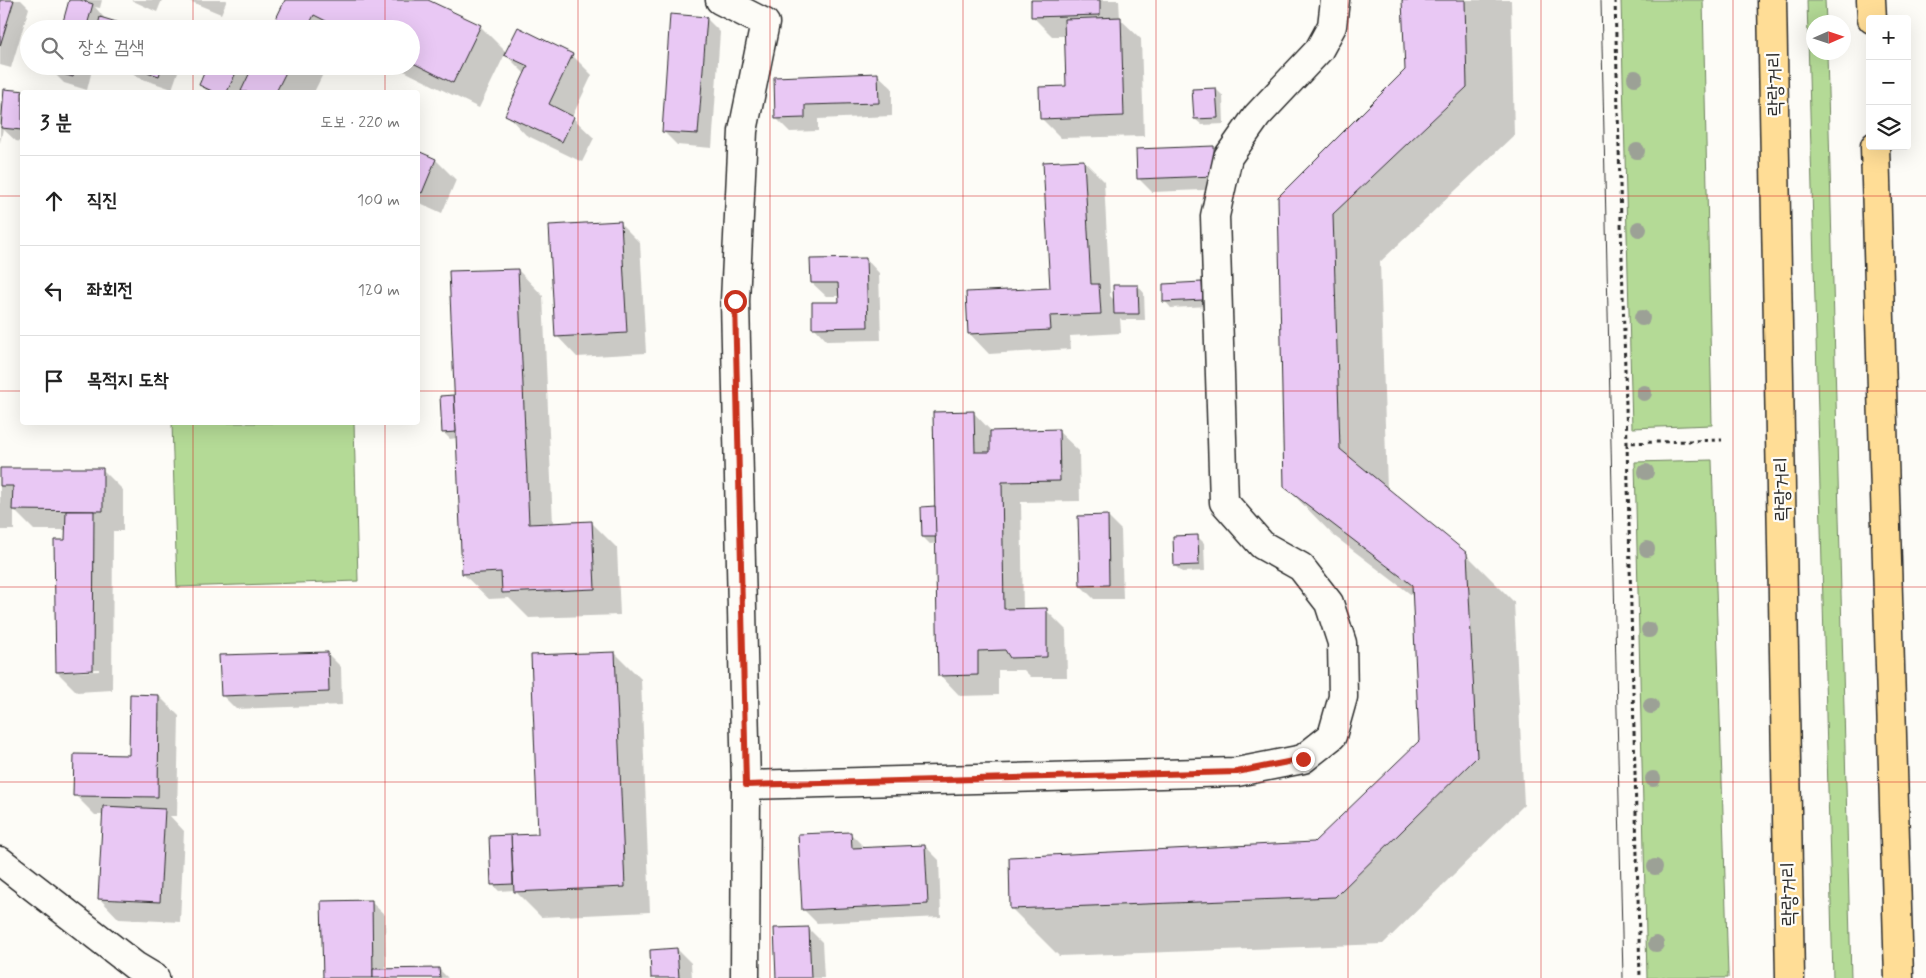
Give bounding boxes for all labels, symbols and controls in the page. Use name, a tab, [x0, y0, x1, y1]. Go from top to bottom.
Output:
north arrow	[1806, 15, 1851, 60]
map controls	[1866, 15, 1911, 150]
button: +	[1866, 15, 1911, 60]
search box	[20, 20, 420, 75]
icon: search	[38, 34, 66, 62]
text: 장소 검색	[78, 35, 144, 60]
street label: 락랑거리	[1761, 52, 1790, 116]
button: −	[1866, 60, 1911, 105]
button: layers	[1866, 105, 1911, 150]
text: 3 분	[40, 109, 72, 137]
text: 도보 · 220 m	[320, 112, 400, 133]
icon: ahead	[40, 187, 68, 215]
text: 직진	[87, 188, 118, 213]
text: 100 m	[357, 190, 400, 211]
icon: left	[40, 277, 68, 305]
text: 좌회전	[87, 278, 133, 303]
text: 120 m	[358, 280, 400, 301]
route start	[724, 290, 747, 313]
icon: arrive	[40, 367, 68, 395]
text: 목적지 도착	[87, 368, 169, 393]
street label: 락랑거리	[1768, 457, 1797, 521]
route end	[1292, 748, 1315, 771]
street label: 락랑거리	[1775, 862, 1804, 926]

